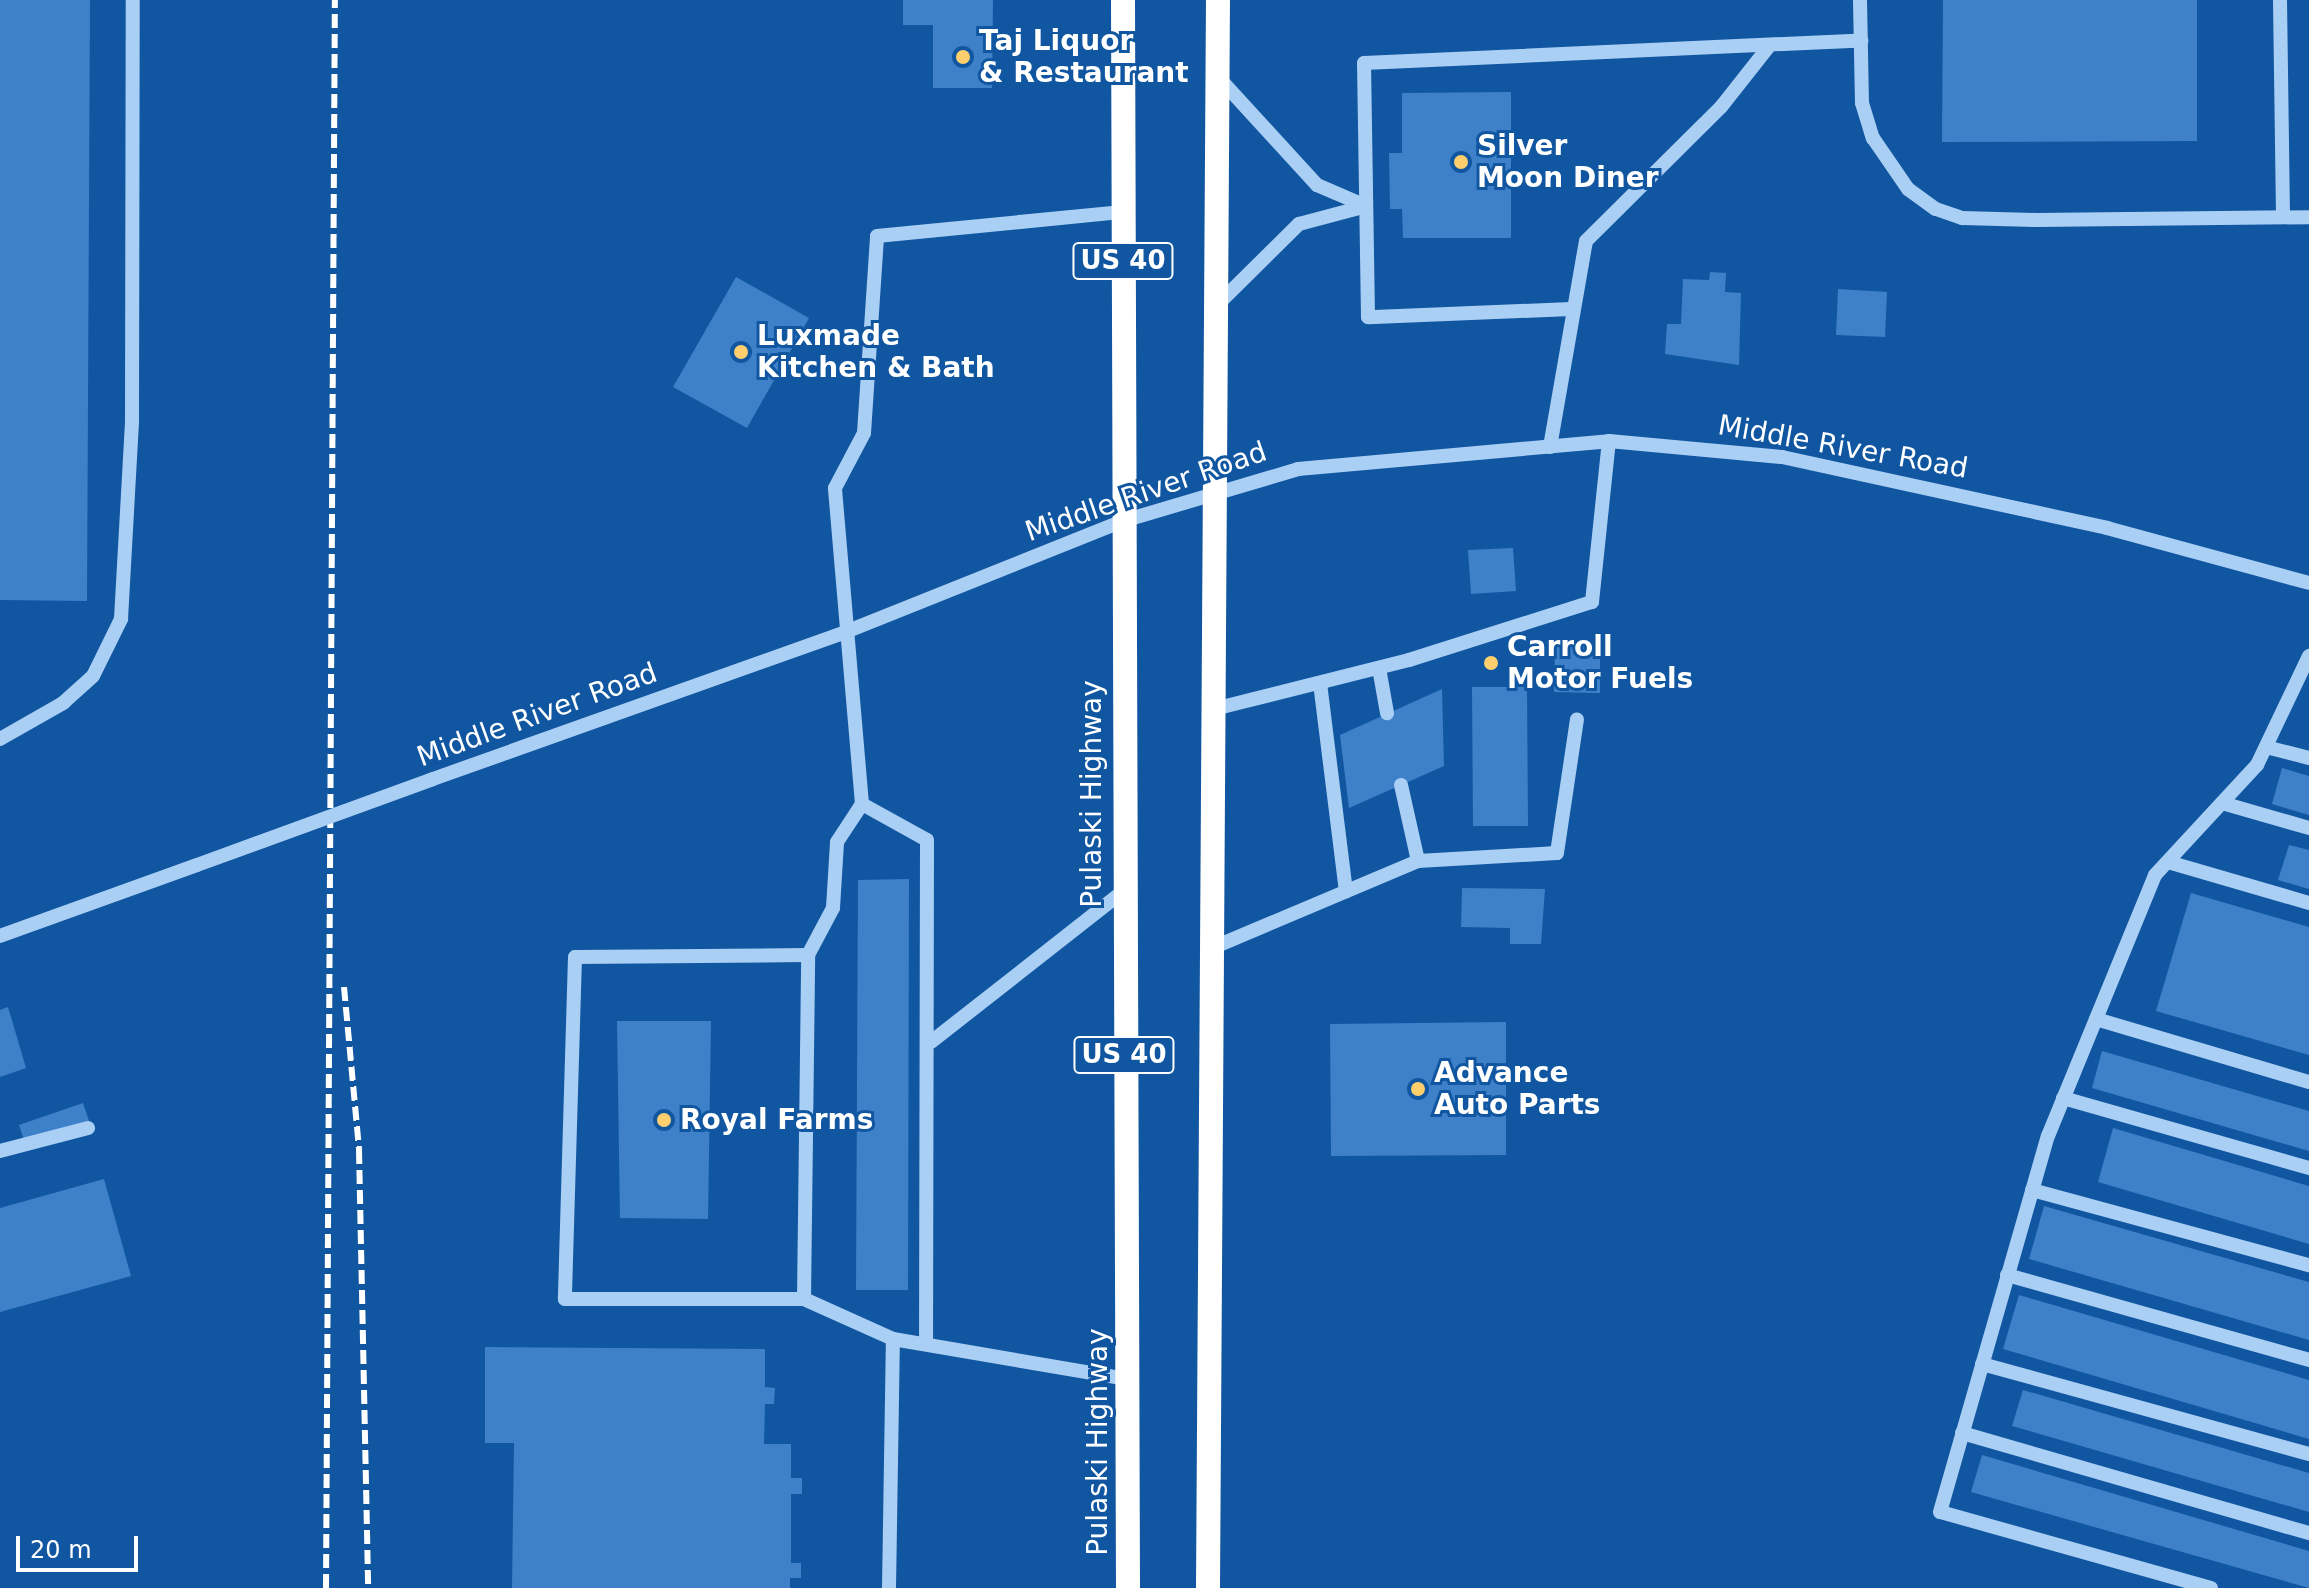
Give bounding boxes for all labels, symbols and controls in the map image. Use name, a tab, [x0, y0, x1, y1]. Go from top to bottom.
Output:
place label: Taj Liquor & Restaurant	[979, 24, 1189, 90]
marker: Taj Liquor & Restaurant	[954, 48, 972, 66]
place label: Silver Moon Diner	[1477, 129, 1659, 195]
marker: Silver Moon Diner	[1452, 153, 1470, 171]
road number: US 40	[1071, 239, 1175, 283]
place label: Luxmade Kitchen & Bath	[757, 319, 995, 385]
marker: Luxmade Kitchen & Bath	[732, 343, 750, 361]
street label: Middle River Road	[1715, 408, 1971, 486]
street label: Middle River Road	[1021, 435, 1271, 549]
place label: Carroll Motor Fuels	[1507, 630, 1693, 696]
marker: Carroll Motor Fuels	[1482, 654, 1500, 672]
street label: Middle River Road	[412, 656, 662, 774]
street label: Pulaski Highway	[1075, 680, 1109, 908]
road number: US 40	[1072, 1033, 1176, 1077]
place label: Advance Auto Parts	[1434, 1056, 1600, 1122]
marker: Advance Auto Parts	[1409, 1080, 1427, 1098]
place label: Royal Farms	[680, 1103, 873, 1137]
marker: Royal Farms	[655, 1111, 673, 1129]
street label: Pulaski Highway	[1081, 1328, 1115, 1556]
scale bar	[20, 1520, 142, 1570]
text: 20 m	[30, 1536, 92, 1564]

